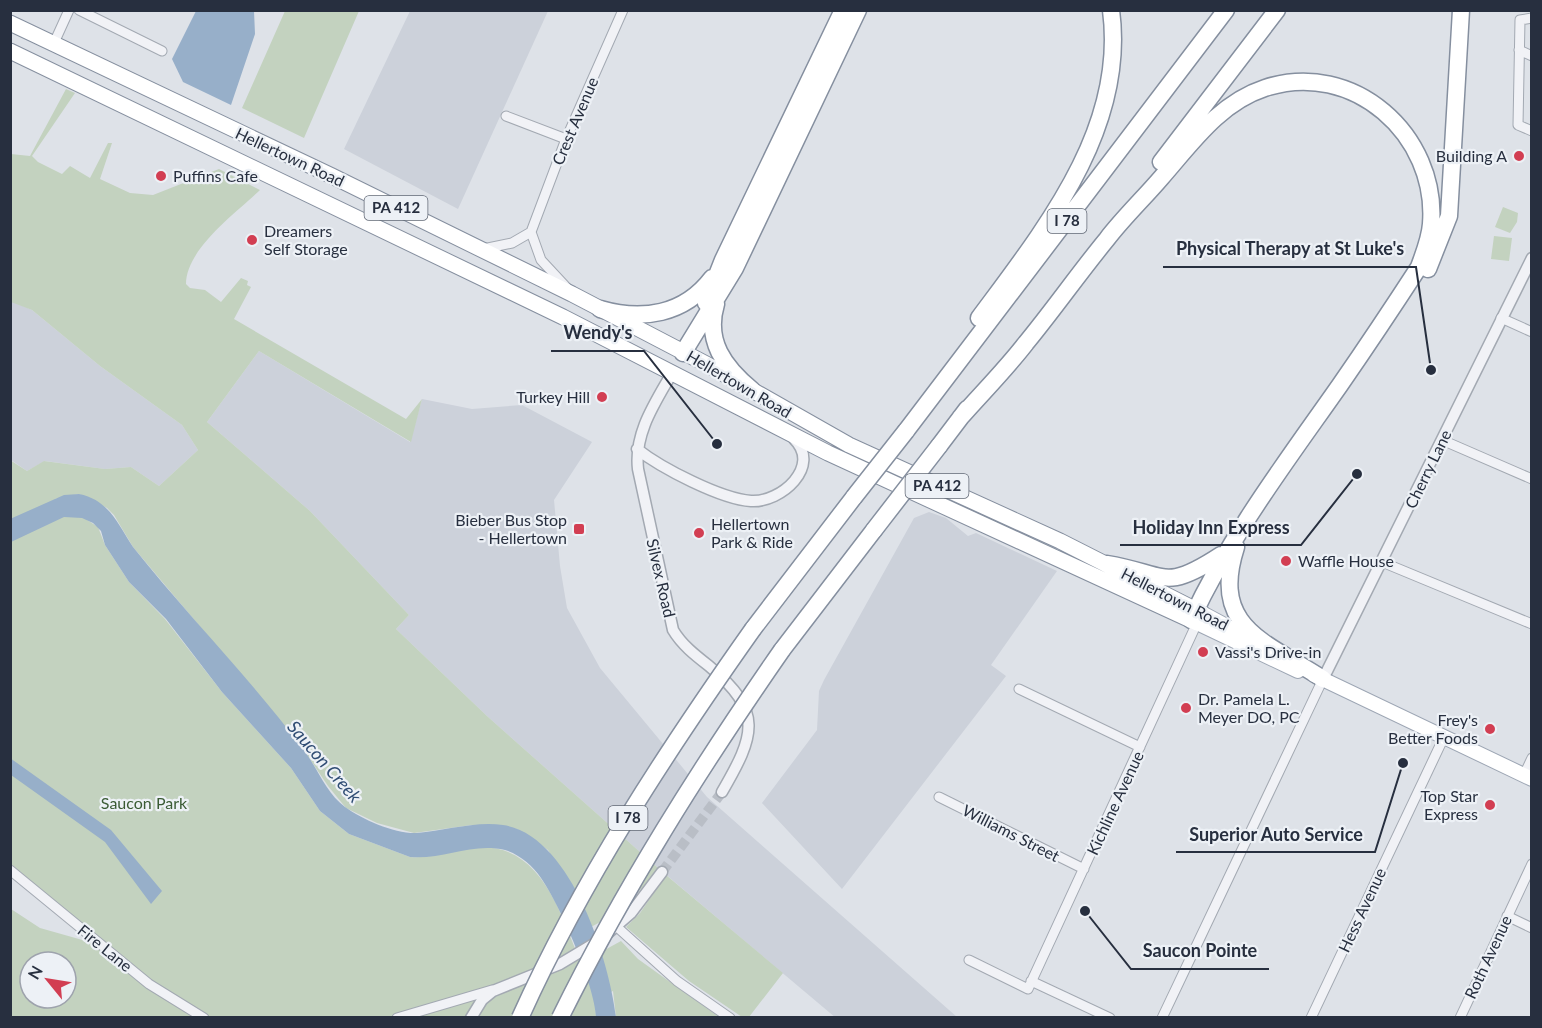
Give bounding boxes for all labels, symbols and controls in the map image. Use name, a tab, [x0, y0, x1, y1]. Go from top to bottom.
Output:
street label: Crest Avenue	[547, 74, 602, 168]
street label: Hellertown Road	[233, 123, 348, 190]
place label: Building A	[1436, 146, 1507, 165]
marker: Building A	[1512, 149, 1526, 163]
place label: Puffins Cafe	[173, 166, 258, 185]
marker: Puffins Cafe	[154, 169, 168, 183]
road number: PA 412	[364, 196, 428, 220]
road number: I 78	[1048, 209, 1086, 233]
place label: Dreamers Self Storage	[264, 221, 348, 258]
callout: Physical Therapy at St Luke's	[1163, 231, 1416, 267]
marker: Dreamers Self Storage	[245, 233, 259, 247]
text: Physical Therapy at St Luke's	[1176, 237, 1404, 259]
callout: Wendy's	[551, 315, 644, 351]
text: Wendy's	[564, 321, 632, 343]
street label: Hellertown Road	[683, 346, 795, 421]
place label: Turkey Hill	[516, 387, 590, 406]
marker: Turkey Hill	[595, 390, 609, 404]
street label: Cherry Lane	[1400, 426, 1455, 511]
road number: PA 412	[906, 474, 968, 498]
callout: Holiday Inn Express	[1120, 509, 1301, 545]
place label: Bieber Bus Stop - Hellertown	[455, 510, 567, 547]
place label: Hellertown Park & Ride	[711, 514, 793, 551]
text: Holiday Inn Express	[1132, 516, 1290, 538]
marker: Bieber Bus Stop - Hellertown	[572, 522, 586, 536]
marker: Hellertown Park & Ride	[692, 526, 706, 540]
street label: Silvex Road	[643, 537, 680, 619]
place label: Waffle House	[1298, 551, 1394, 570]
marker: Waffle House	[1279, 554, 1293, 568]
street label: Hellertown Road	[1118, 563, 1232, 634]
place label: Vassi's Drive-in	[1215, 642, 1321, 661]
marker: Vassi's Drive-in	[1196, 645, 1210, 659]
place label: Dr. Pamela L. Meyer DO, PC	[1198, 689, 1300, 726]
marker: Dr. Pamela L. Meyer DO, PC	[1179, 701, 1193, 715]
place label: Frey's Better Foods	[1388, 710, 1478, 747]
water label: Saucon Creek	[283, 716, 367, 807]
marker: Frey's Better Foods	[1483, 722, 1497, 736]
street label: Kichline Avenue	[1082, 748, 1147, 858]
place label: Top Star Express	[1421, 786, 1478, 823]
park label: Saucon Park	[101, 793, 188, 812]
marker: Top Star Express	[1483, 798, 1497, 812]
street label: Williams Street	[960, 800, 1063, 865]
road number: I 78	[608, 806, 648, 830]
callout: Superior Auto Service	[1176, 816, 1375, 852]
text: Superior Auto Service	[1189, 823, 1363, 845]
street label: Hess Avenue	[1334, 865, 1389, 955]
street label: Roth Avenue	[1460, 912, 1515, 1001]
street label: Fire Lane	[74, 920, 136, 975]
callout: Saucon Pointe	[1131, 933, 1269, 969]
text: Saucon Pointe	[1143, 939, 1258, 961]
north arrow	[18, 950, 78, 1010]
text: N	[23, 962, 46, 982]

